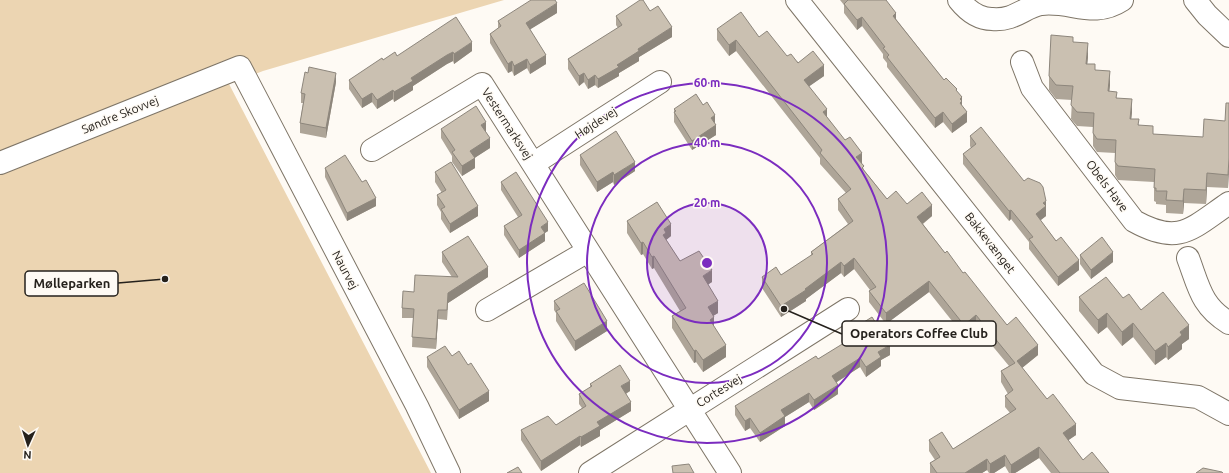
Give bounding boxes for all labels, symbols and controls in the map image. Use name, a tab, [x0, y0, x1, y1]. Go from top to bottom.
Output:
text: 60 m	[694, 76, 720, 89]
street label: Vestermarksvej	[479, 86, 535, 162]
street label: Søndre Skovvej	[80, 93, 160, 136]
street label: Højdevej	[572, 104, 619, 141]
text: 40 m	[694, 136, 720, 149]
street label: Obels Have	[1084, 157, 1131, 214]
text: 20 m	[694, 196, 720, 209]
street label: Bakkevænget	[963, 210, 1018, 276]
street label: Naurvej	[330, 248, 361, 291]
centre of rings	[700, 256, 714, 270]
callout: Mølleparken	[25, 271, 118, 296]
text: Mølleparken	[34, 276, 110, 290]
callout: Operators Coffee Club	[842, 321, 996, 346]
text: Operators Coffee Club	[850, 326, 988, 340]
street label: Cortesvej	[694, 372, 744, 410]
north arrow	[8, 425, 48, 465]
text: N	[23, 449, 32, 461]

